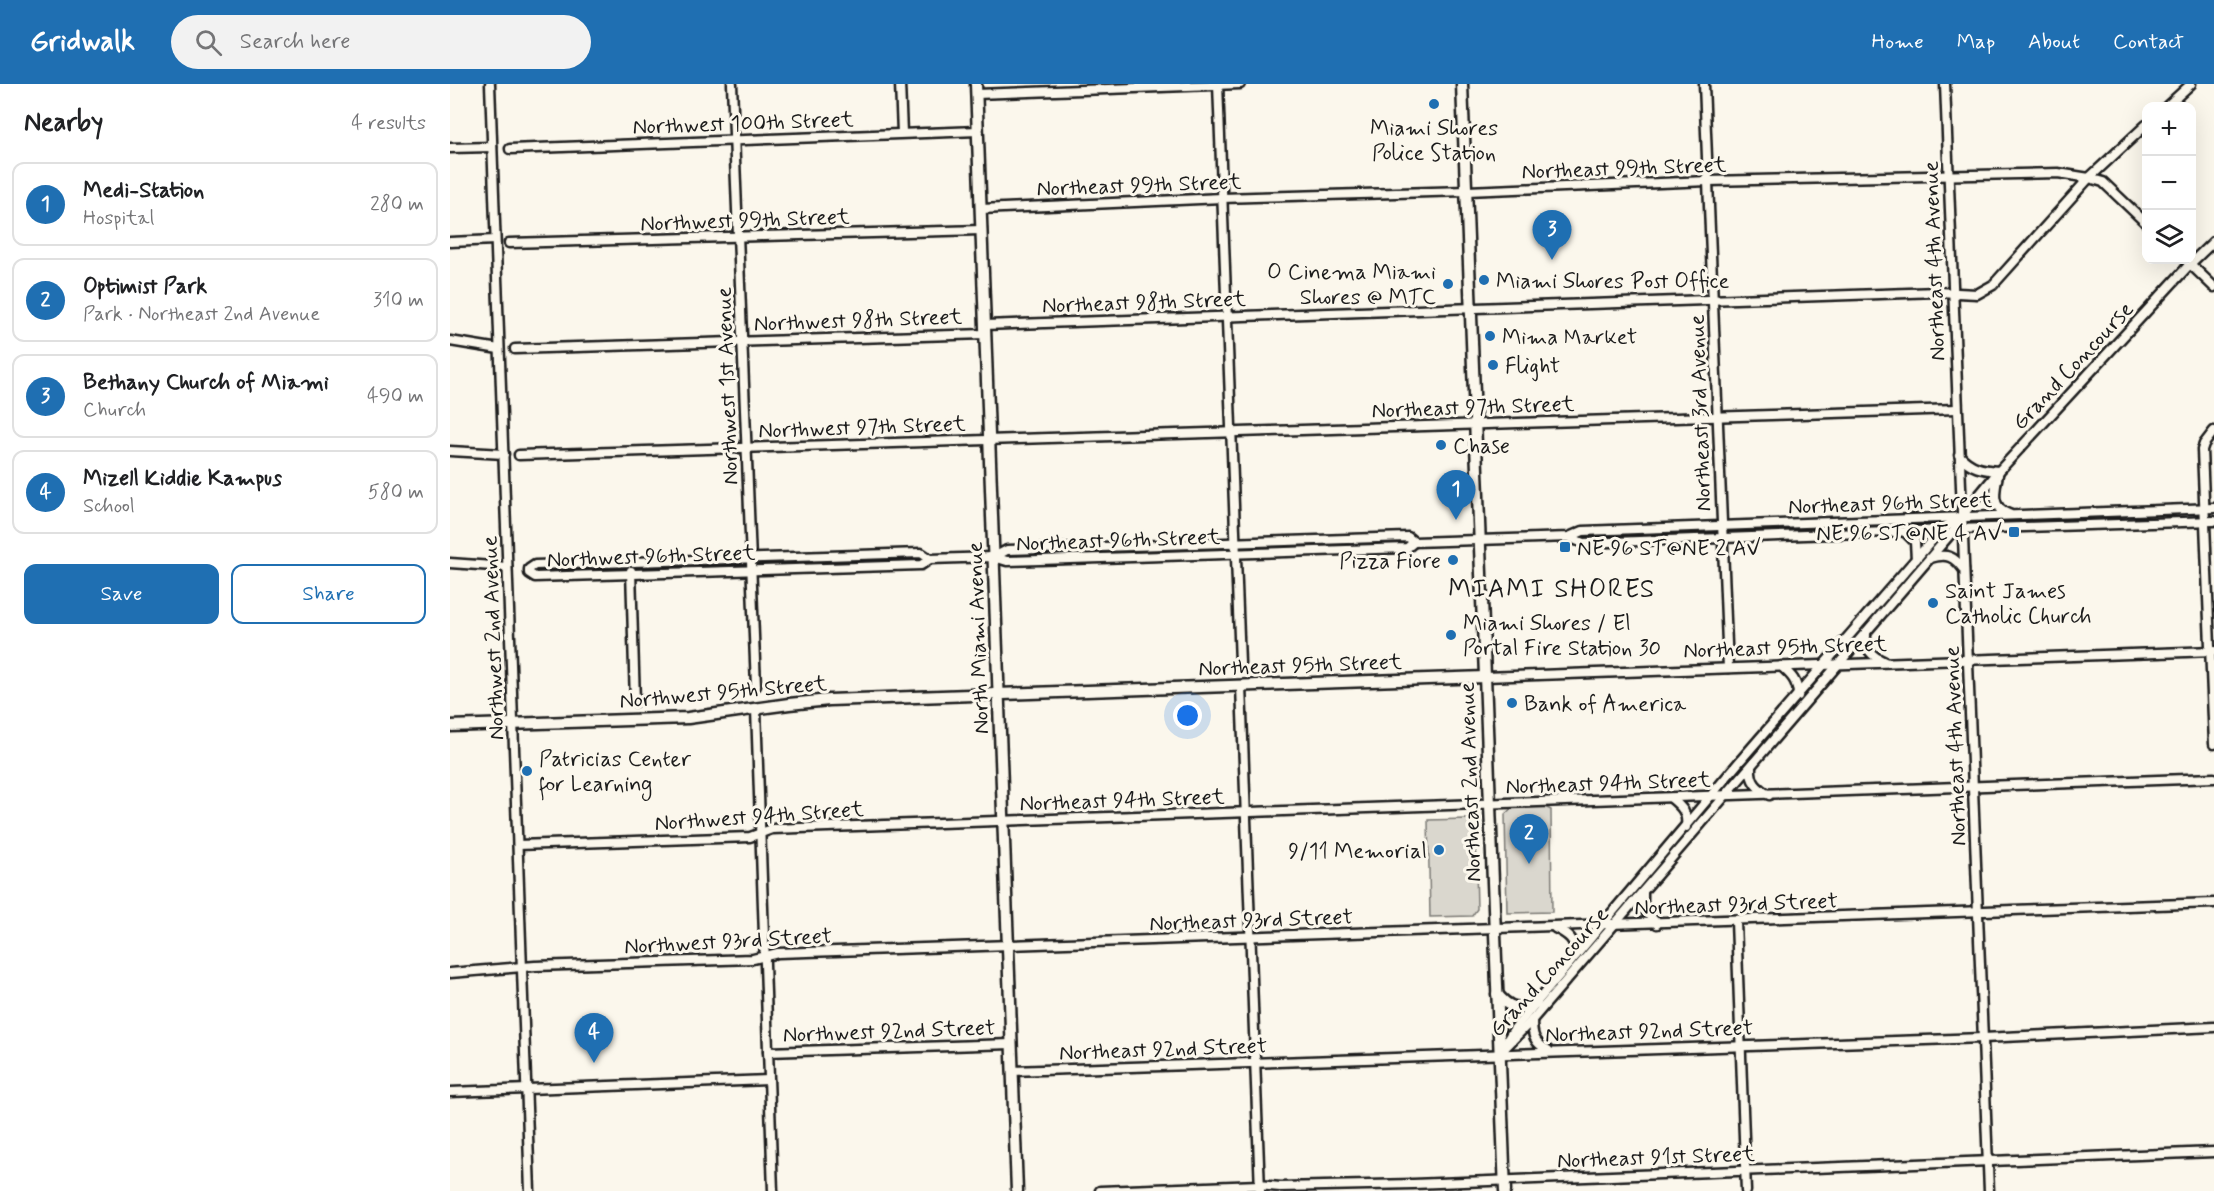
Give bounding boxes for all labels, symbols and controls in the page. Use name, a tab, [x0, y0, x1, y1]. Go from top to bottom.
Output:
search box	[171, 15, 591, 69]
text: Gridwalk	[30, 24, 135, 61]
icon: search	[192, 26, 225, 59]
text: Search here	[240, 28, 351, 56]
text: Home	[1872, 28, 1924, 56]
text: Map	[1957, 28, 1995, 56]
text: About	[2028, 28, 2080, 56]
text: Contact	[2113, 28, 2184, 56]
marker: Miami Shores Police Station	[1427, 97, 1441, 111]
map controls	[2142, 102, 2196, 264]
button: +	[2142, 102, 2196, 156]
text: Nearby	[24, 106, 103, 140]
street label: Northwest 100th Street	[632, 106, 854, 142]
text: 4 results	[351, 110, 426, 137]
place label: Miami Shores Police Station	[1370, 115, 1498, 168]
street label: Northeast 99th Street	[1521, 151, 1727, 187]
button: −	[2142, 156, 2196, 210]
street label: Northeast 4th Avenue	[1918, 160, 1952, 361]
street label: Northeast 99th Street	[1036, 168, 1242, 204]
text: Medi-Station	[83, 177, 204, 205]
text: 1	[41, 191, 50, 218]
text: 280 m	[370, 191, 424, 218]
street label: Northwest 99th Street	[640, 203, 850, 239]
text: Hospital	[83, 205, 154, 232]
pin: 3	[1532, 210, 1572, 260]
button: layers	[2142, 210, 2196, 264]
place label: O Cinema Miami Shores @ MTC	[1267, 259, 1436, 312]
place label: Miami Shores Post Office	[1496, 268, 1729, 296]
text: Optimist Park	[83, 273, 207, 301]
marker: Miami Shores Post Office	[1477, 273, 1491, 287]
marker: O Cinema Miami Shores @ MTC	[1441, 277, 1455, 291]
street label: Northeast 98th Street	[1042, 285, 1247, 321]
street label: Northwest 1st Avenue	[711, 286, 745, 485]
text: 2	[41, 287, 50, 314]
text: 310 m	[373, 287, 424, 314]
street label: Grand Concourse	[2007, 296, 2140, 437]
text: Park · Northeast 2nd Avenue	[83, 301, 320, 328]
street label: Northwest 98th Street	[753, 303, 963, 339]
street label: Northeast 3rd Avenue	[1684, 314, 1718, 512]
place label: Mima Market	[1502, 324, 1637, 352]
marker: Mima Market	[1483, 329, 1497, 343]
place label: Flight	[1505, 353, 1560, 382]
marker: Flight	[1486, 358, 1500, 372]
text: Bethany Church of Miami	[83, 369, 329, 397]
text: 3	[41, 383, 50, 410]
text: 490 m	[367, 383, 424, 410]
street label: Northeast 97th Street	[1371, 390, 1575, 426]
text: Church	[83, 397, 146, 424]
street label: Northwest 97th Street	[758, 410, 966, 446]
place label: Chase	[1453, 433, 1510, 461]
marker: Chase	[1434, 438, 1448, 452]
text: Mizell Kiddie Kampus	[83, 465, 282, 493]
pin: 1	[1436, 470, 1476, 520]
text: 4	[40, 479, 51, 506]
text: 580 m	[368, 479, 424, 506]
street label: Northeast 96th Street	[1788, 486, 1993, 522]
text: School	[83, 493, 135, 520]
place label: NE 96 ST@NE 4 AV	[1816, 520, 2002, 548]
street label: Northeast 96th Street	[1016, 523, 1221, 559]
marker: NE 96 ST@NE 4 AV	[2007, 525, 2021, 539]
street label: Northwest 2nd Avenue	[476, 535, 512, 741]
place label: NE 96 ST@NE 2 AV	[1577, 535, 1761, 563]
street label: Northwest 96th Street	[546, 539, 756, 575]
marker: NE 96 ST@NE 2 AV	[1558, 540, 1572, 554]
street label: North Miami Avenue	[962, 541, 996, 735]
place label: Pizza Fiore	[1339, 548, 1441, 576]
marker: Pizza Fiore	[1446, 553, 1460, 567]
button: Save	[24, 564, 219, 624]
button: Share	[231, 564, 426, 624]
district label: MIAMI SHORES	[1448, 573, 1656, 607]
place label: Saint James Catholic Church	[1945, 578, 2092, 631]
marker: Saint James Catholic Church	[1926, 596, 1940, 610]
place label: Miami Shores / El Portal Fire Station 30	[1463, 610, 1661, 663]
marker: Miami Shores / El Portal Fire Station 30	[1444, 628, 1458, 642]
street label: Northeast 95th Street	[1683, 630, 1887, 666]
street label: Northeast 4th Avenue	[1939, 645, 1973, 846]
street label: Northeast 95th Street	[1198, 648, 1402, 684]
street label: Northwest 95th Street	[618, 670, 828, 716]
street label: Northeast 2nd Avenue	[1454, 681, 1488, 882]
place label: Bank of America	[1524, 691, 1687, 719]
marker: Bank of America	[1505, 696, 1519, 710]
your location	[1173, 701, 1202, 730]
place label: Patricias Center for Learning	[539, 746, 692, 802]
marker: Patricias Center for Learning	[520, 764, 534, 778]
street label: Northeast 94th Street	[1505, 766, 1711, 802]
street label: Northeast 94th Street	[1019, 783, 1225, 819]
street label: Northwest 94th Street	[653, 796, 865, 838]
pin: 2	[1510, 814, 1548, 864]
place label: 9/11 Memorial	[1288, 838, 1427, 866]
marker: 9/11 Memorial	[1432, 843, 1446, 857]
street label: Northeast 93rd Street	[1634, 887, 1838, 923]
street label: Grand Concourse	[1484, 901, 1615, 1043]
street label: Northeast 93rd Street	[1149, 903, 1353, 939]
street label: Northwest 93rd Street	[623, 923, 833, 961]
pin: 4	[574, 1014, 614, 1063]
street label: Northwest 92nd Street	[782, 1014, 996, 1050]
street label: Northeast 92nd Street	[1544, 1014, 1754, 1050]
street label: Northeast 92nd Street	[1058, 1032, 1268, 1068]
street label: Northeast 91st Street	[1557, 1141, 1756, 1175]

